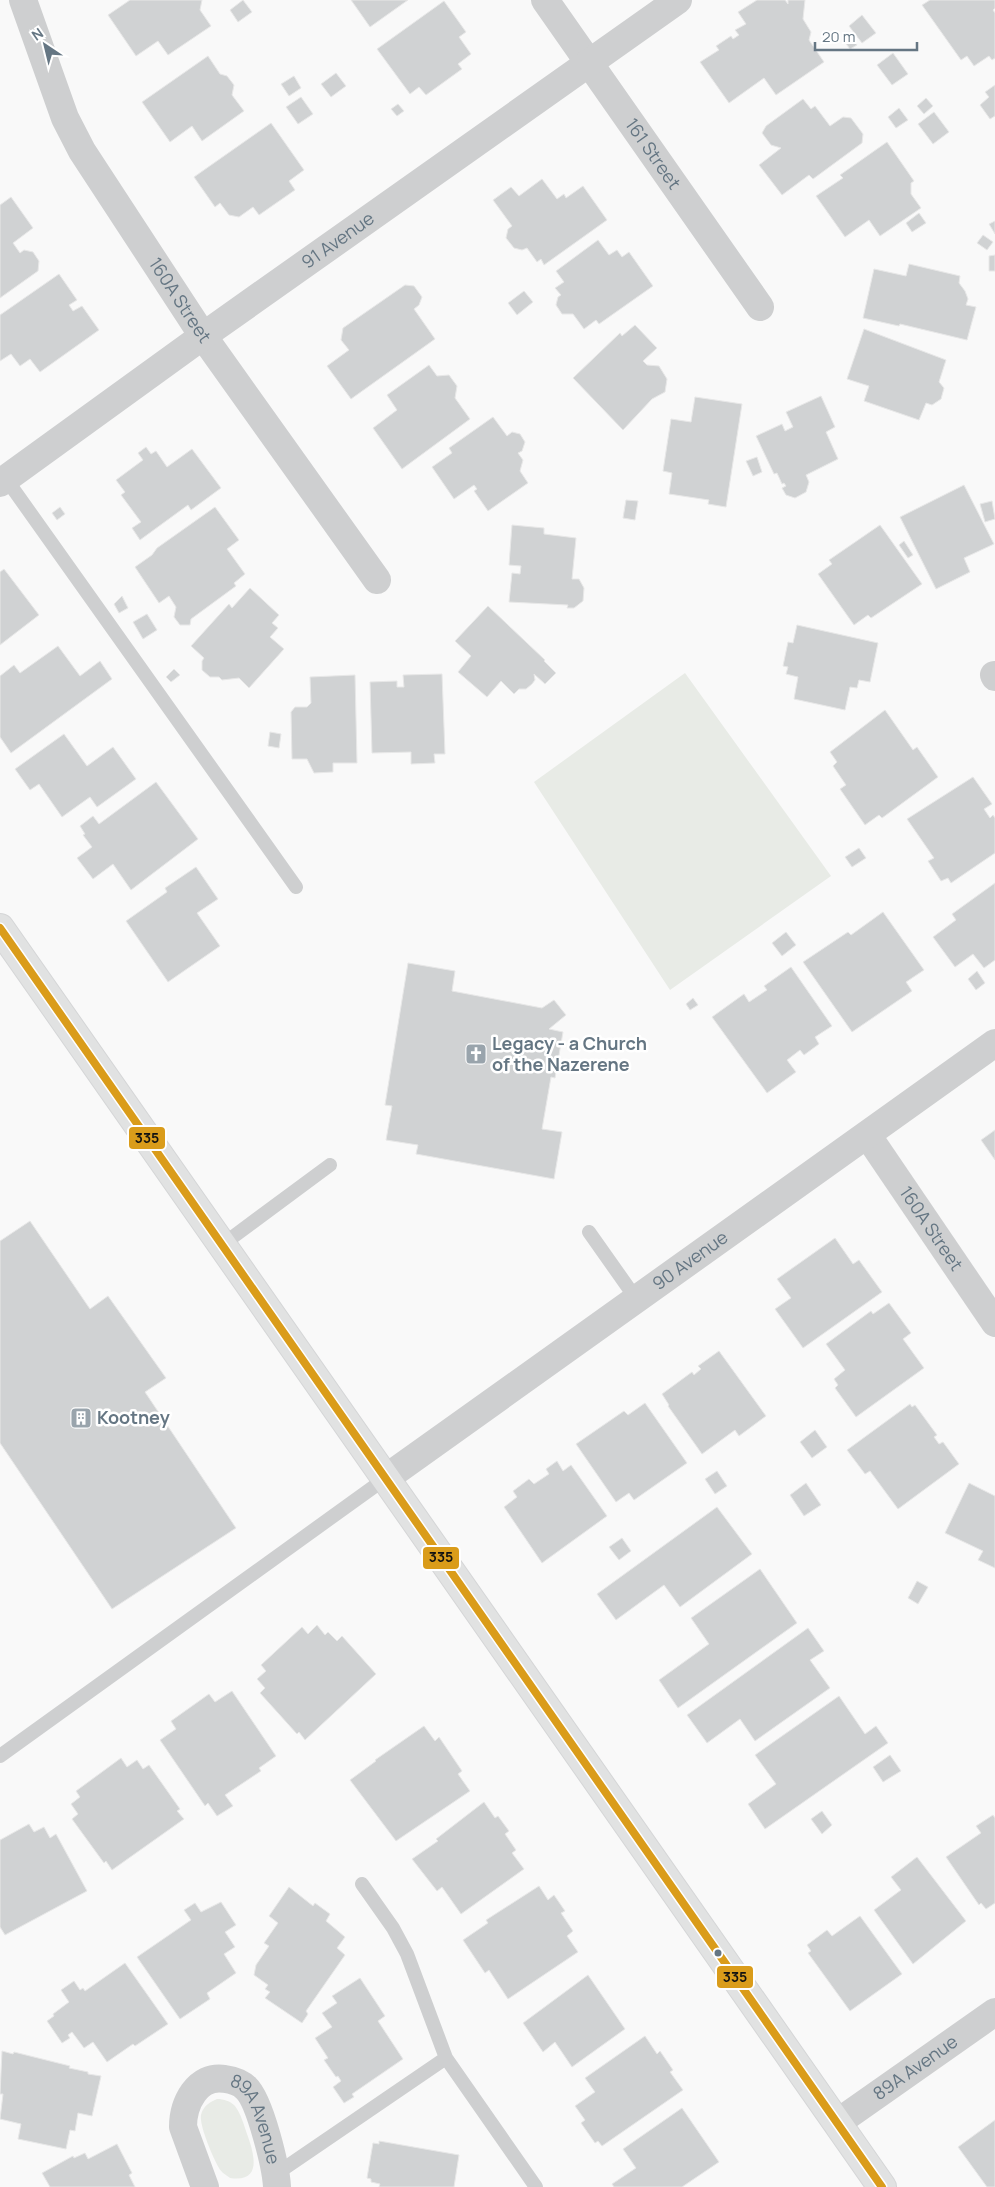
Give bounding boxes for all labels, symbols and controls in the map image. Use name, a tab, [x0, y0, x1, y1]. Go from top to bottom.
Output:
north arrow	[20, 20, 70, 70]
scale bar	[815, 20, 918, 52]
text: N	[28, 23, 47, 45]
text: 20 m	[822, 26, 855, 47]
street label: 161 Street	[620, 113, 687, 194]
street label: 91 Avenue	[296, 206, 378, 274]
street label: 160A Street	[144, 253, 217, 347]
place label: Legacy - a Church of the Nazerene	[492, 1031, 647, 1076]
church icon: Legacy - a Church of the Nazerene	[464, 1042, 488, 1066]
line badge: 335	[128, 1126, 166, 1150]
text: 335	[135, 1128, 159, 1147]
street label: 160A Street	[895, 1181, 969, 1275]
street label: 90 Avenue	[647, 1225, 732, 1295]
place label: Kootney	[97, 1405, 170, 1429]
building icon: Kootney	[69, 1406, 93, 1430]
line badge: 335	[422, 1546, 460, 1570]
text: 335	[429, 1547, 453, 1566]
unlabelled marker	[713, 1948, 723, 1958]
line badge: 335	[716, 1965, 754, 1989]
text: 335	[723, 1967, 747, 1986]
street label: 89A Avenue	[868, 2029, 962, 2105]
street label: 89A Avenue	[227, 2068, 286, 2166]

